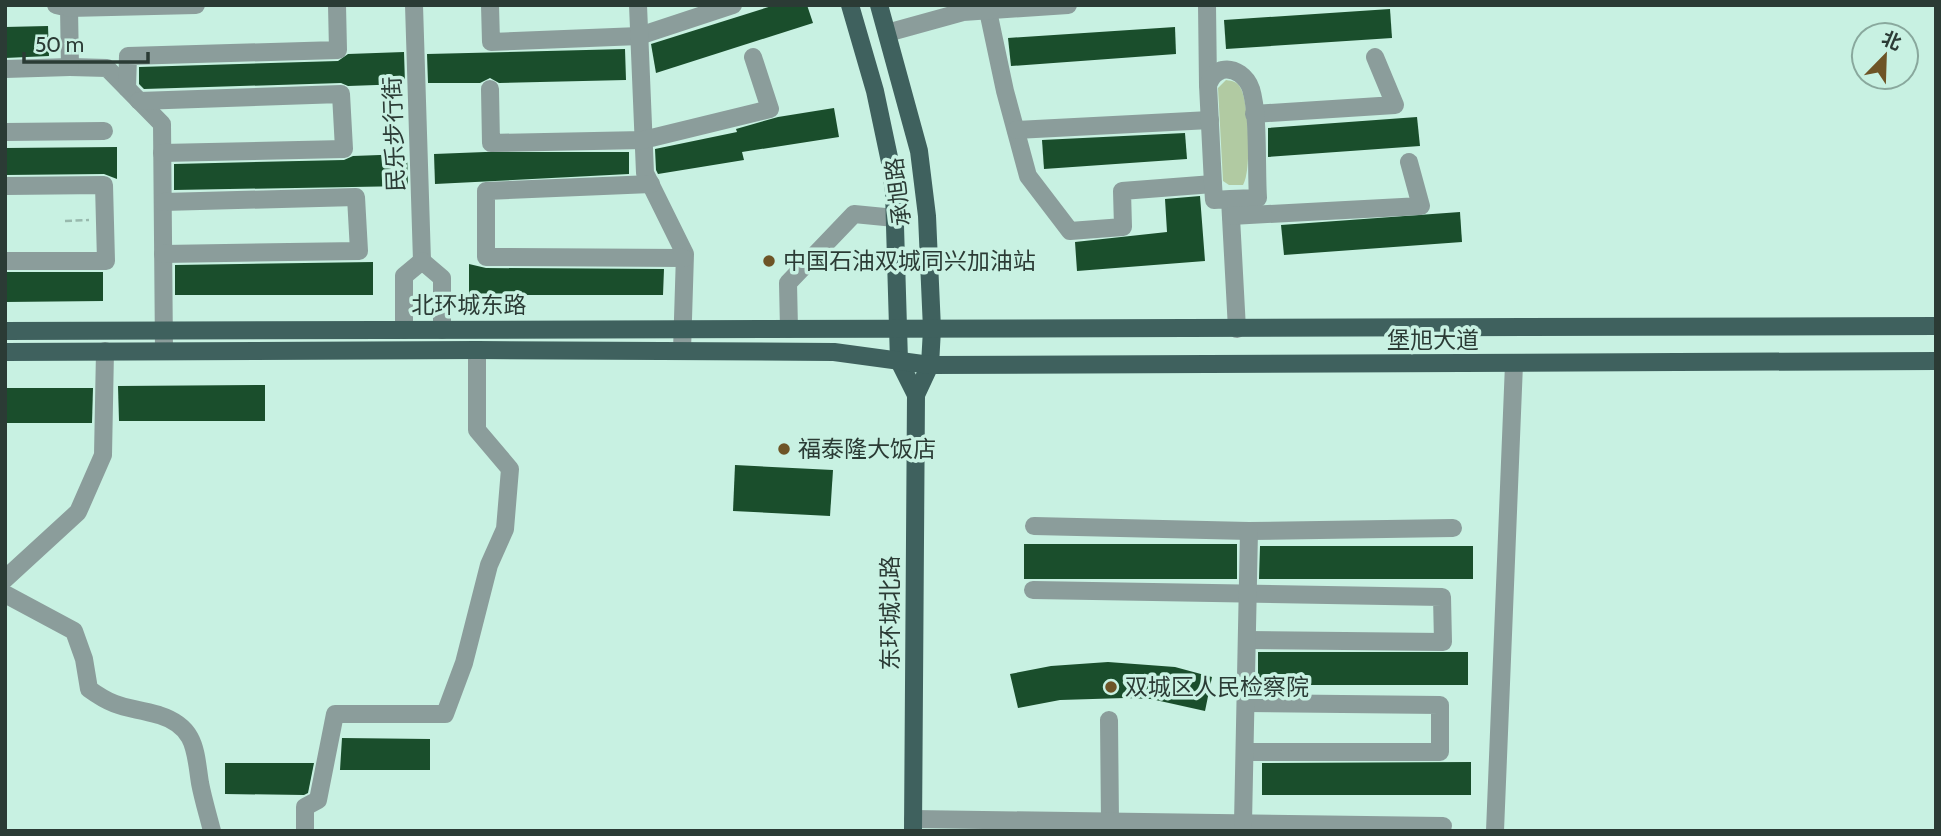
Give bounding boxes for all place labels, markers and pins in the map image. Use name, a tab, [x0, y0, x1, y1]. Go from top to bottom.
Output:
place label: 中国石油双城同兴加油站	[783, 247, 1036, 275]
marker: 中国石油双城同兴加油站	[761, 253, 777, 269]
place label: 福泰隆大饭店	[798, 435, 936, 463]
marker: 福泰隆大饭店	[776, 441, 792, 457]
place label: 双城区人民检察院	[1125, 673, 1309, 701]
marker: 双城区人民检察院	[1103, 679, 1119, 695]

